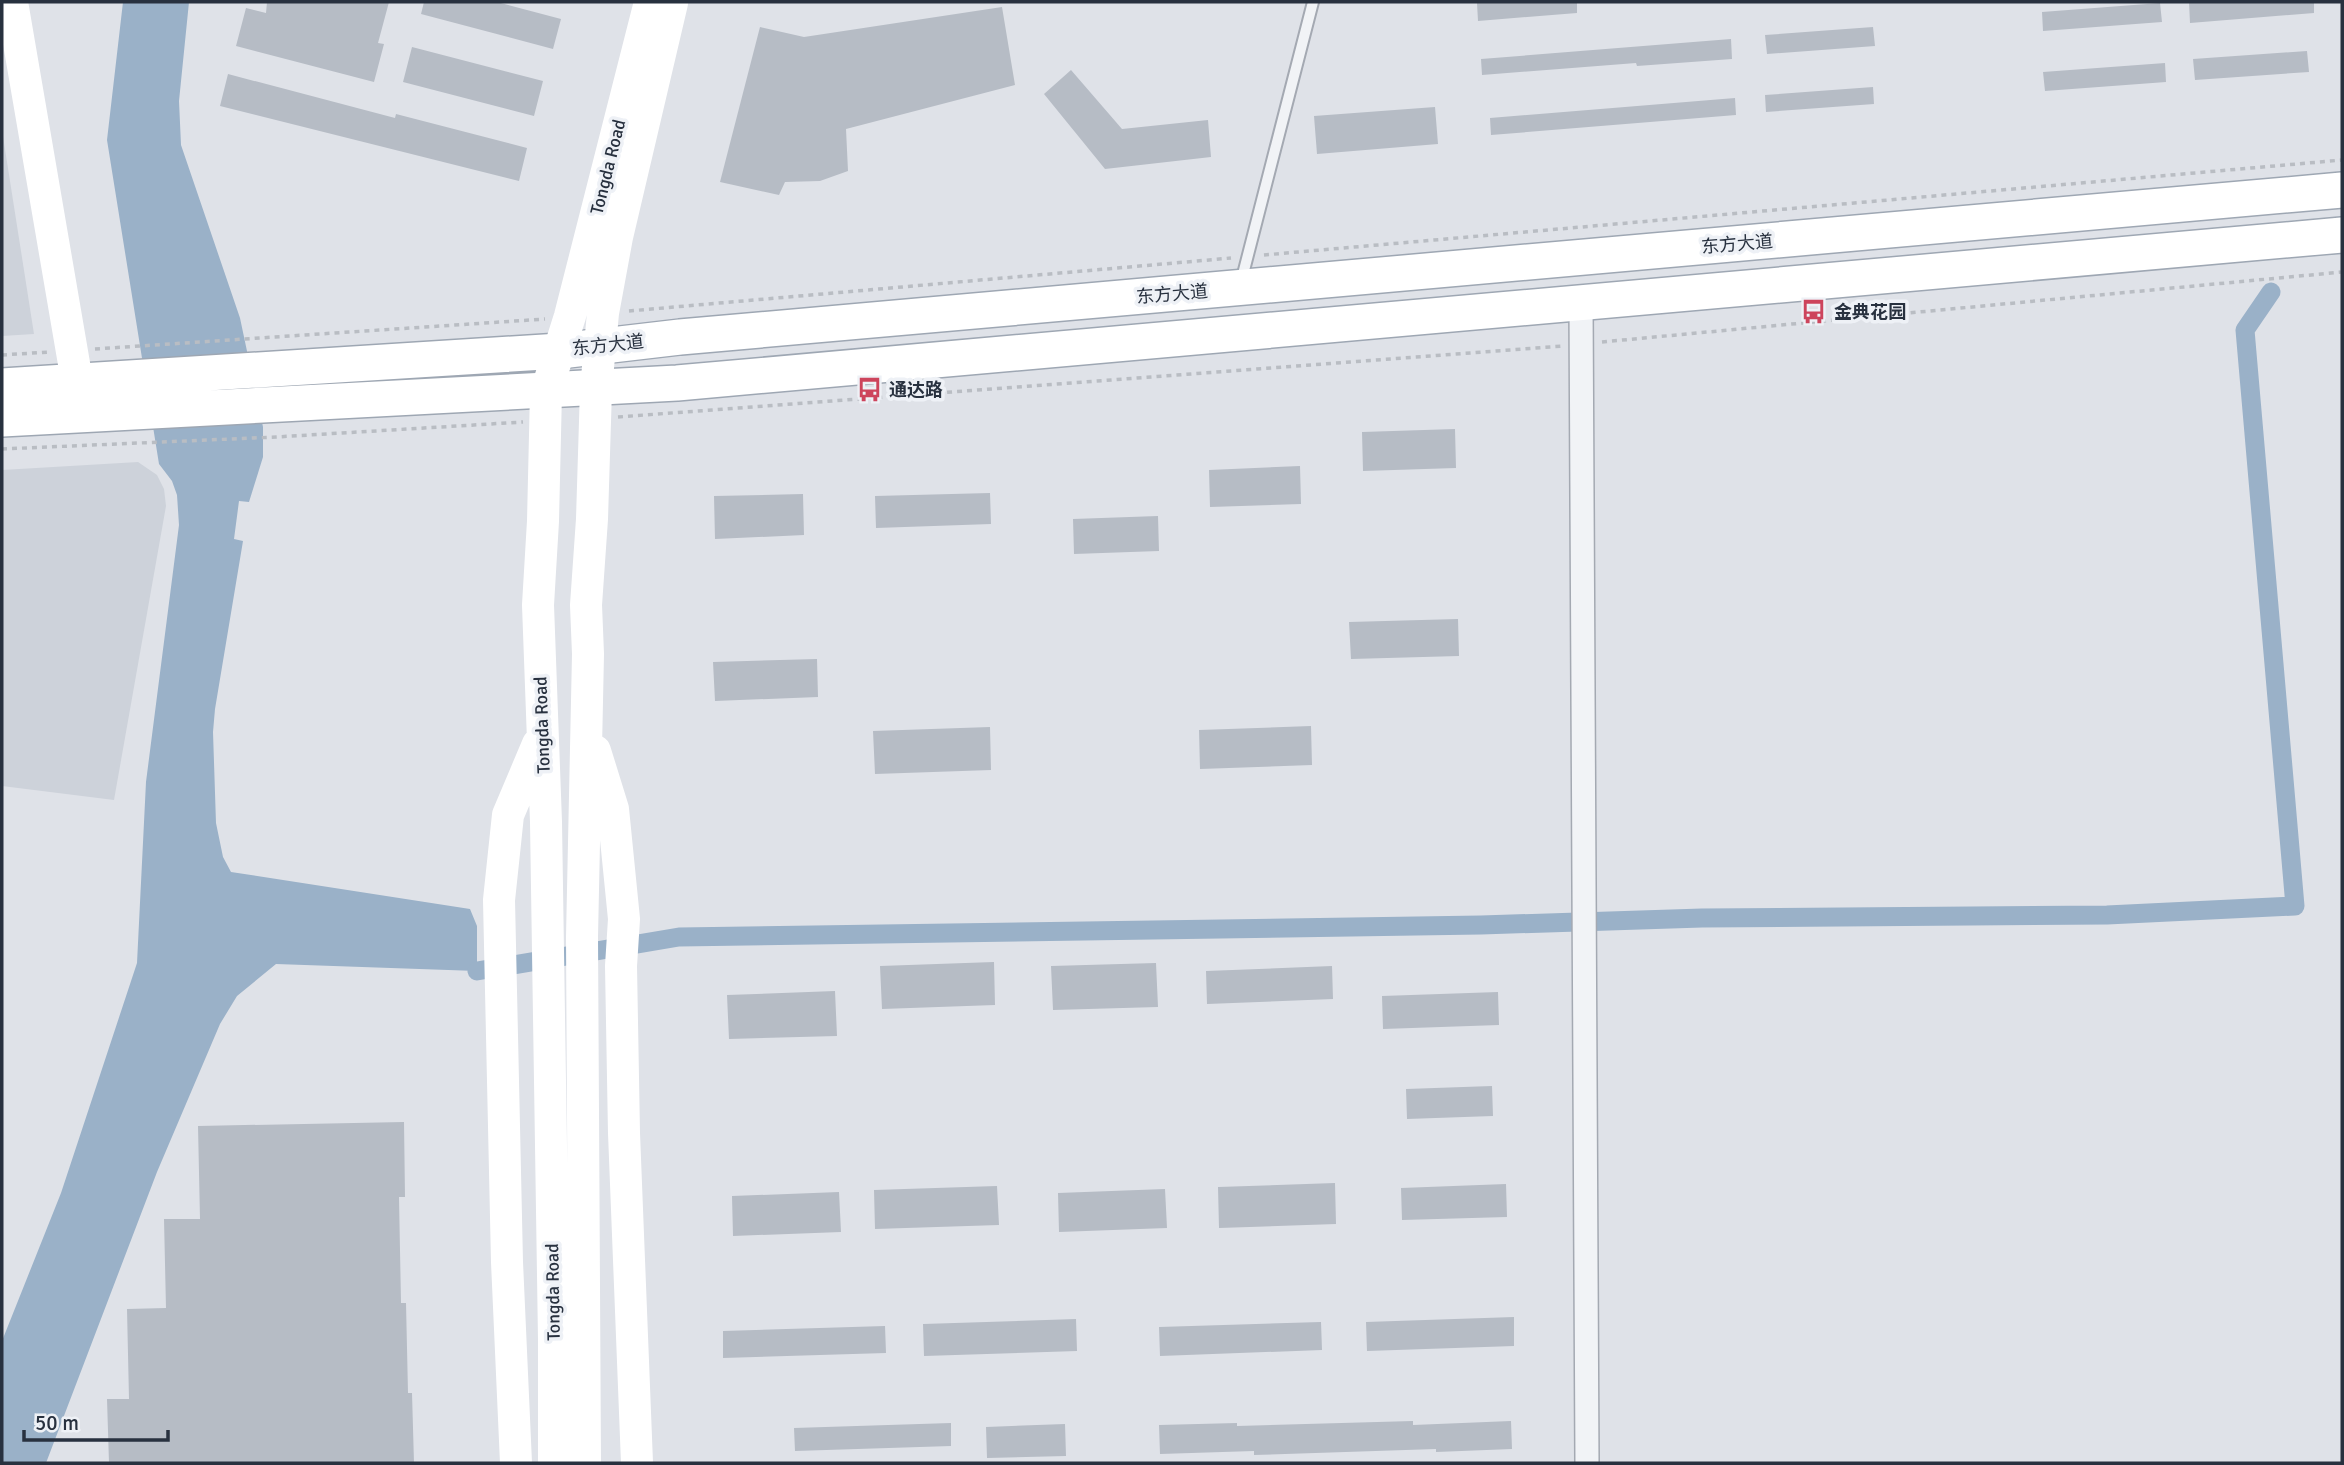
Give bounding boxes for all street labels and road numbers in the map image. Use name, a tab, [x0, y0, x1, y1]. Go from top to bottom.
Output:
street label: Tongda Road	[586, 117, 630, 217]
street label: 东方大道	[1700, 230, 1774, 258]
street label: 东方大道	[1135, 280, 1209, 308]
street label: 东方大道	[571, 330, 645, 360]
street label: Tongda Road	[529, 676, 555, 774]
street label: Tongda Road	[541, 1243, 565, 1341]

